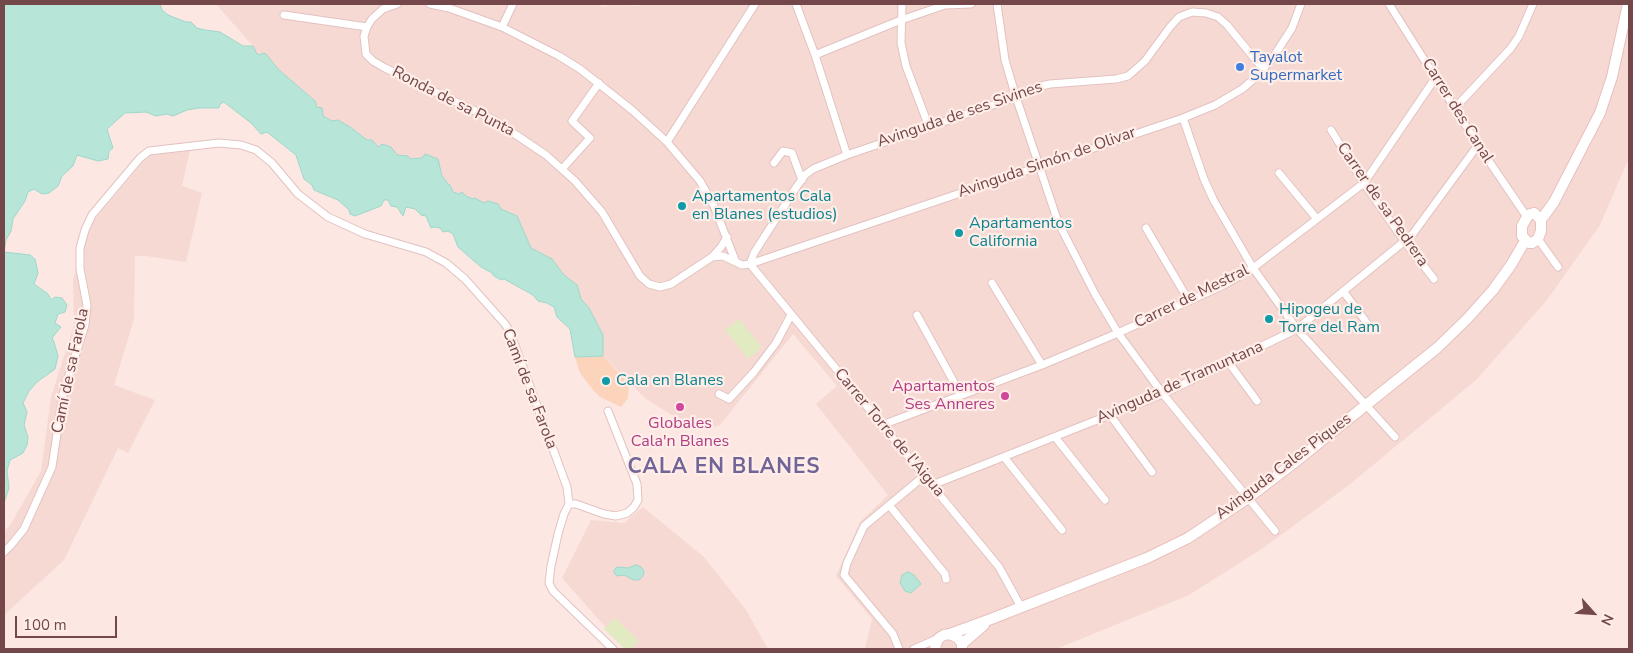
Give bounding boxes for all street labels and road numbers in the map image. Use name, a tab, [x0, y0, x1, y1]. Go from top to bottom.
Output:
street label: Carrer des Canal	[1417, 55, 1497, 167]
street label: Ronda de sa Punta	[389, 63, 517, 141]
street label: Avinguda de ses Sivines	[875, 78, 1045, 152]
street label: Avinguda Simón de Olivar	[956, 124, 1138, 202]
street label: Carrer de sa Pedrera	[1332, 139, 1432, 271]
street label: Carrer de Mestral	[1132, 261, 1252, 333]
street label: Camí de sa Farola	[48, 307, 94, 435]
street label: Camí de sa Farola	[497, 326, 561, 452]
street label: Avinguda de Tramuntana	[1094, 338, 1266, 428]
street label: Carrer Torre de l'Aigua	[830, 365, 948, 501]
street label: Avinguda Cales Piques	[1212, 410, 1356, 524]

